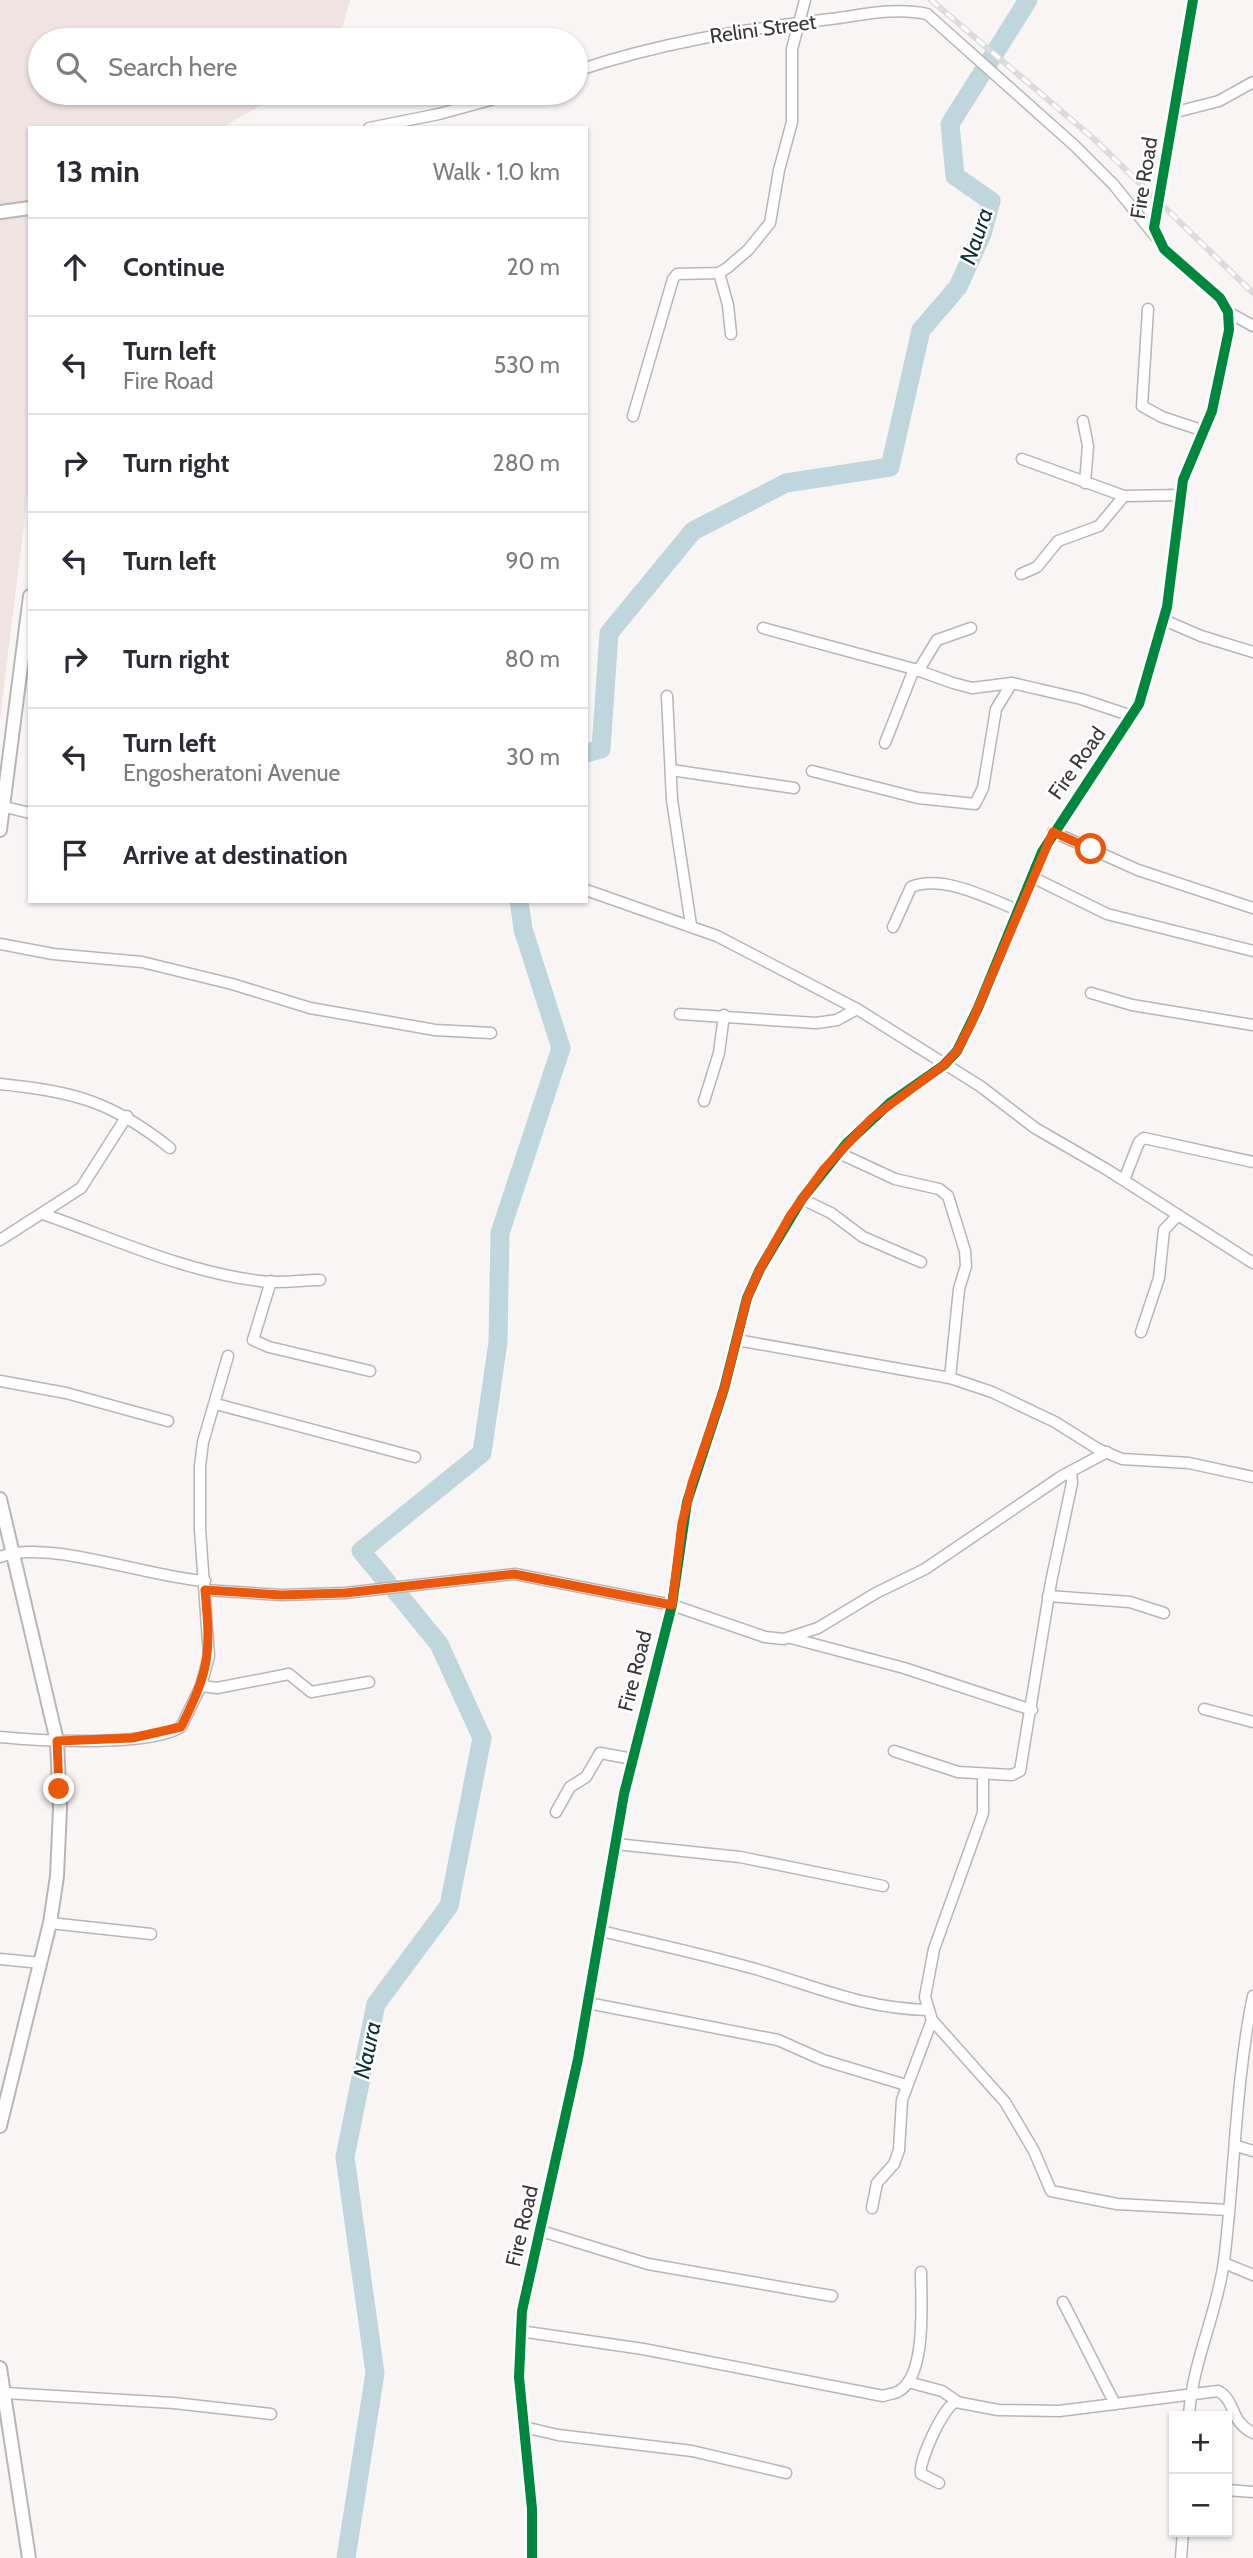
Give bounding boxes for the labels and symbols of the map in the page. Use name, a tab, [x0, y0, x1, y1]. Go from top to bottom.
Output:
street label: Relini Street	[708, 9, 818, 48]
street label: Fire Road	[1125, 135, 1162, 221]
water label: Naura	[953, 204, 999, 268]
street label: Fire Road	[1043, 722, 1111, 804]
route start	[1075, 833, 1106, 864]
street label: Fire Road	[612, 1628, 657, 1714]
route end	[43, 1773, 74, 1804]
water label: Naura	[347, 2019, 387, 2081]
street label: Fire Road	[500, 2183, 543, 2269]

